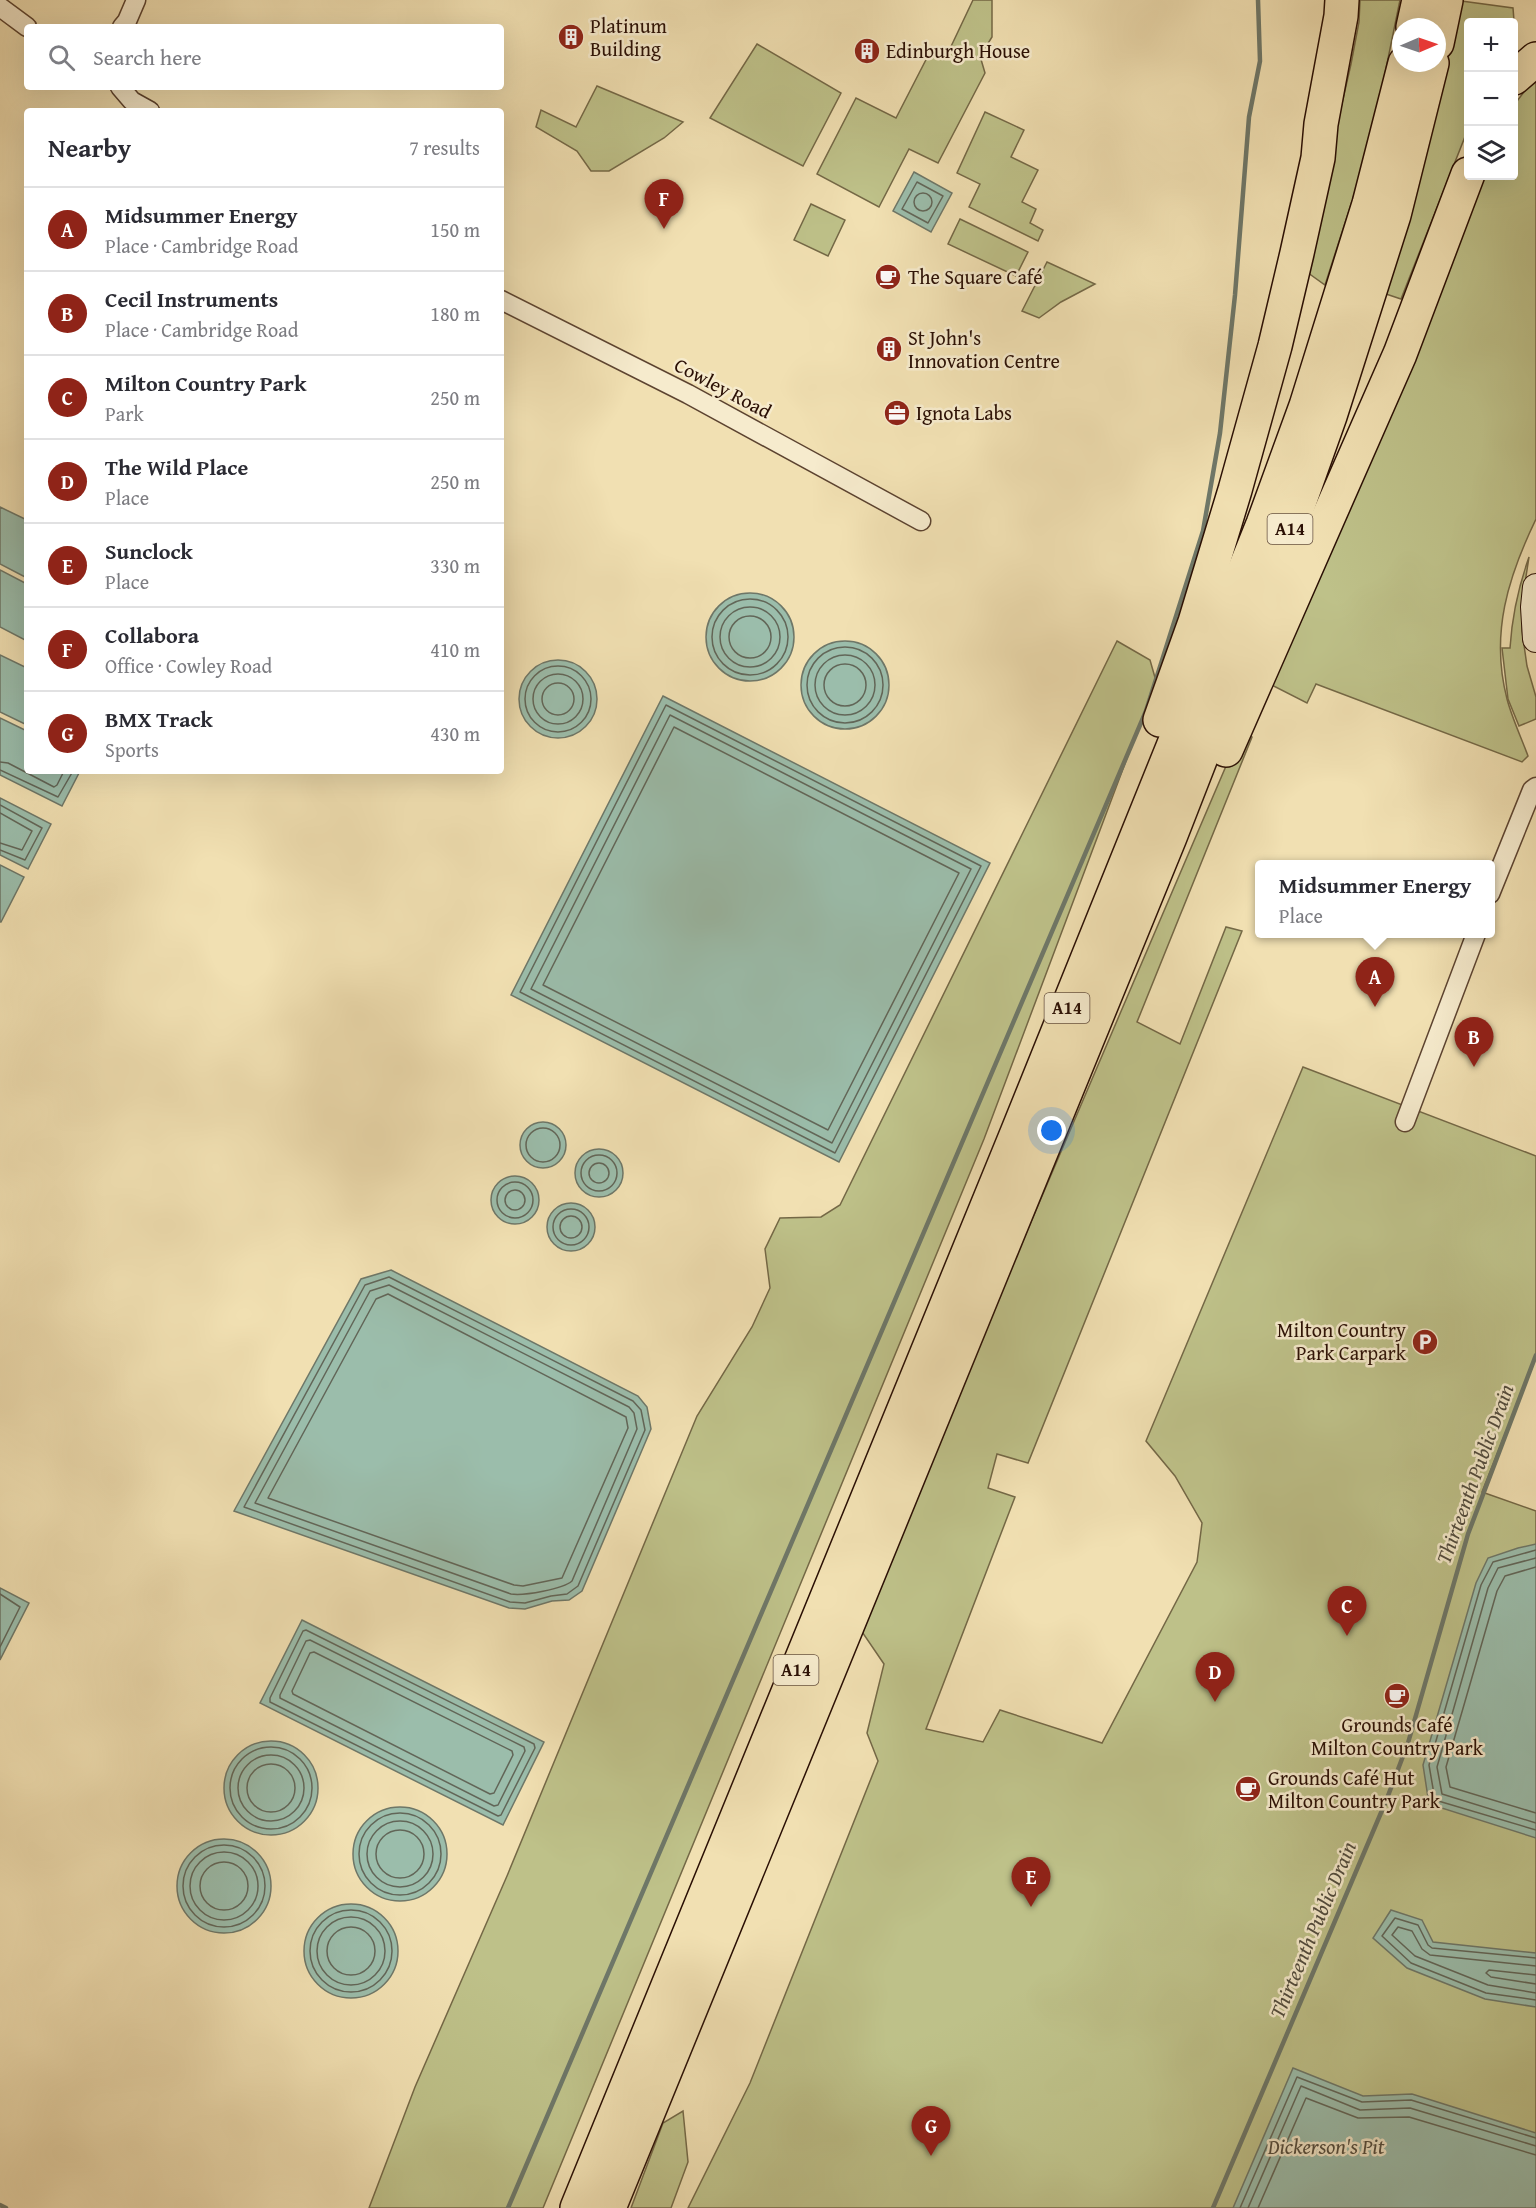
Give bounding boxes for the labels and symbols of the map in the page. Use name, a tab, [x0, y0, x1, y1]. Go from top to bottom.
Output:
place label: Platinum Building	[590, 11, 668, 63]
north arrow	[1392, 18, 1446, 72]
building icon: Platinum Building	[556, 22, 586, 52]
building icon: Edinburgh House	[852, 36, 882, 66]
place label: Edinburgh House	[886, 36, 1030, 65]
pin: F	[644, 180, 684, 229]
cafe icon: The Square Café	[873, 262, 903, 292]
place label: The Square Café	[908, 262, 1043, 291]
place label: St John's Innovation Centre	[908, 323, 1060, 375]
building icon: St John's Innovation Centre	[874, 334, 904, 364]
street label: Cowley Road	[670, 350, 777, 425]
office icon: Ignota Labs	[882, 398, 912, 428]
place label: Ignota Labs	[916, 398, 1012, 427]
road number: A14	[1268, 514, 1312, 544]
pin: A	[1356, 958, 1394, 1007]
road number: A14	[1044, 993, 1090, 1023]
pin: B	[1454, 1018, 1494, 1067]
your location	[1037, 1116, 1066, 1145]
place label: Milton Country Park Carpark	[1277, 1315, 1407, 1367]
parking icon: Milton Country Park Carpark	[1410, 1327, 1440, 1357]
water label: Thirteenth Public Drain	[1428, 1379, 1522, 1568]
pin: C	[1328, 1586, 1366, 1636]
pin: D	[1196, 1652, 1234, 1702]
road number: A14	[774, 1655, 818, 1685]
cafe icon: Grounds Café Milton Country Park	[1382, 1681, 1412, 1711]
place label: Grounds Café Milton Country Park	[1311, 1710, 1484, 1762]
place label: Grounds Café Hut Milton Country Park	[1268, 1763, 1441, 1815]
cafe icon: Grounds Café Hut Milton Country Park	[1233, 1774, 1263, 1804]
water label: Thirteenth Public Drain	[1261, 1836, 1364, 2023]
pin: E	[1012, 1858, 1050, 1907]
pin: G	[912, 2106, 950, 2156]
water label: Dickerson's Pit	[1267, 2131, 1385, 2162]

